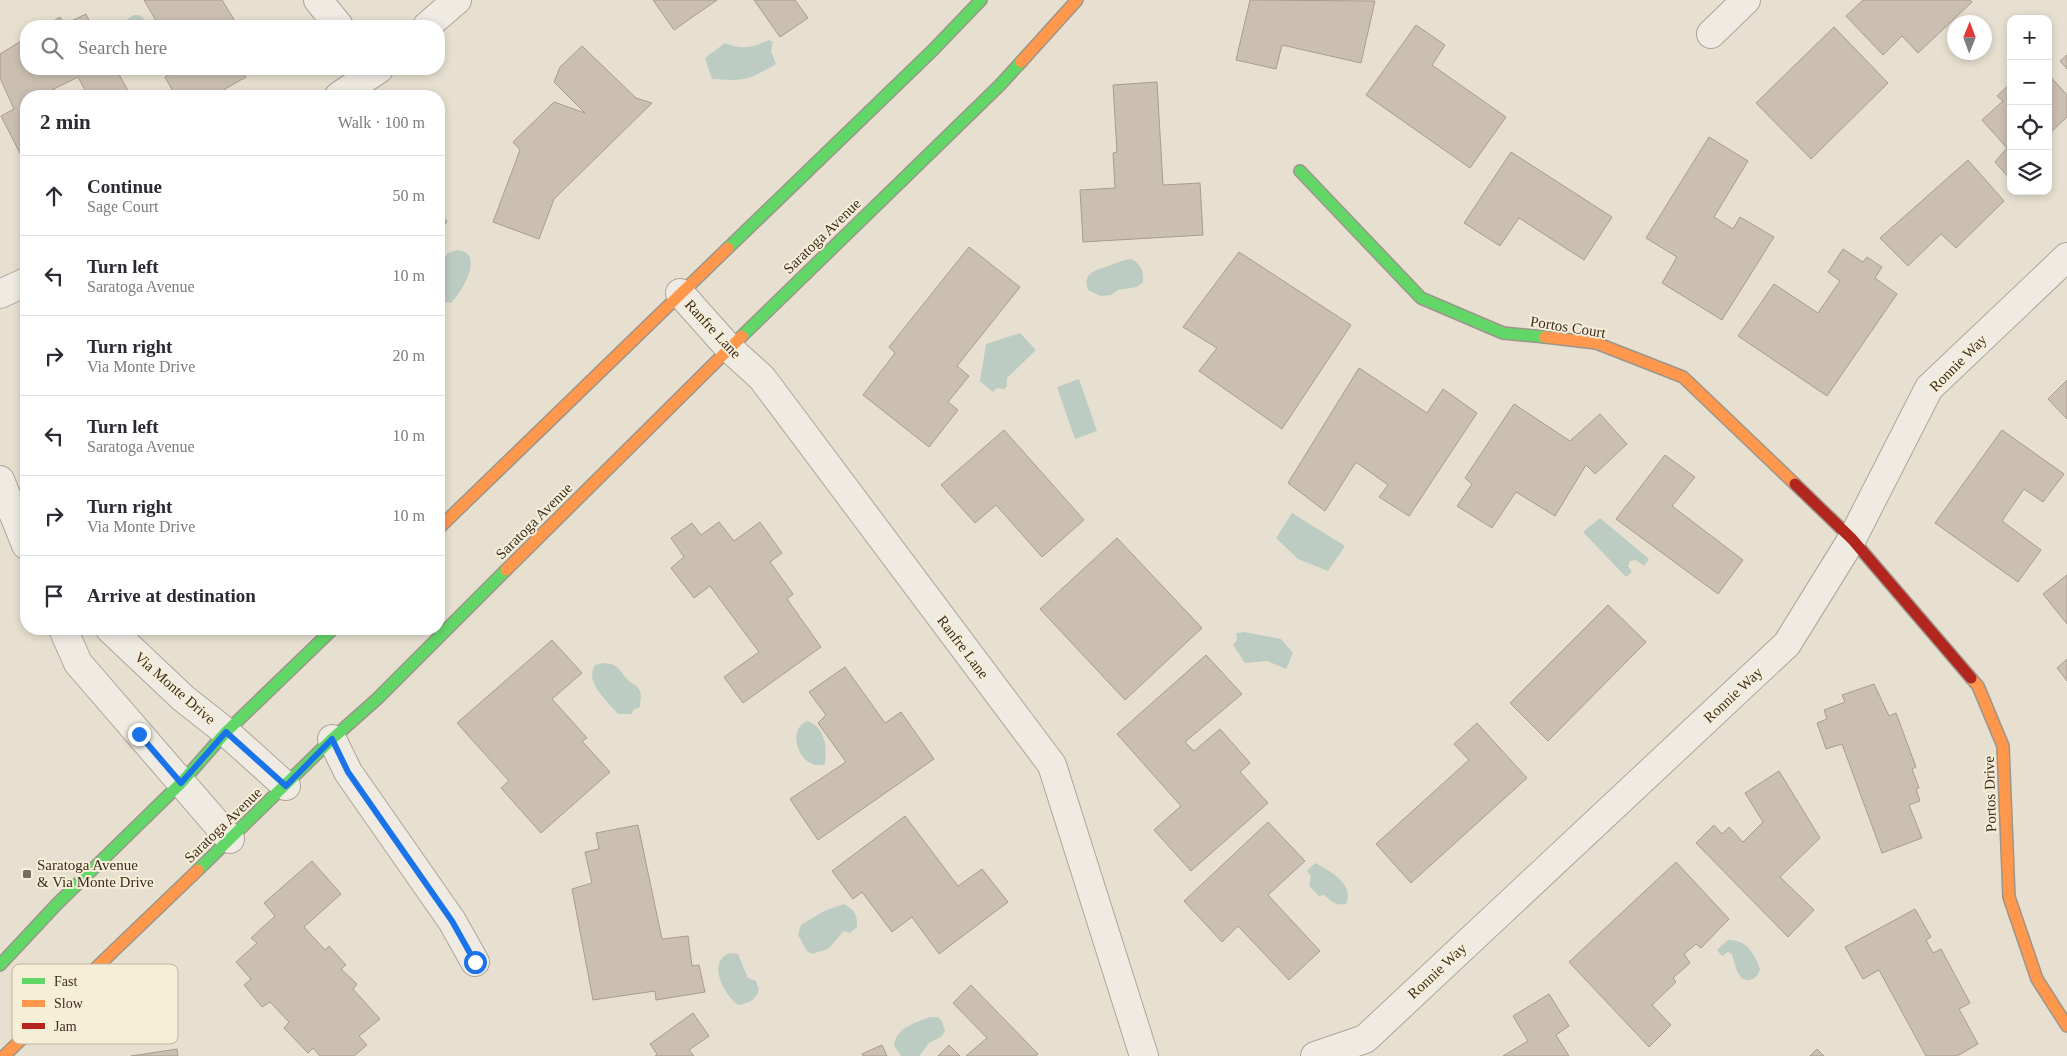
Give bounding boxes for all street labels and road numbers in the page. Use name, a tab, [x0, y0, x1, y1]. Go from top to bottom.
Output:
street label: Saratoga Avenue	[780, 195, 864, 277]
street label: Ranfre Lane	[682, 296, 744, 362]
street label: Portos Court	[1529, 313, 1608, 341]
street label: Ronnie Way	[1926, 331, 1990, 395]
street label: Saratoga Avenue	[493, 479, 576, 562]
street label: Ranfre Lane	[934, 612, 992, 682]
street label: Via Monte Drive	[131, 649, 219, 728]
street label: Ronnie Way	[1701, 664, 1766, 726]
street label: Portos Drive	[1981, 755, 1999, 832]
street label: Saratoga Avenue	[181, 784, 265, 866]
street label: Ronnie Way	[1405, 940, 1470, 1002]

